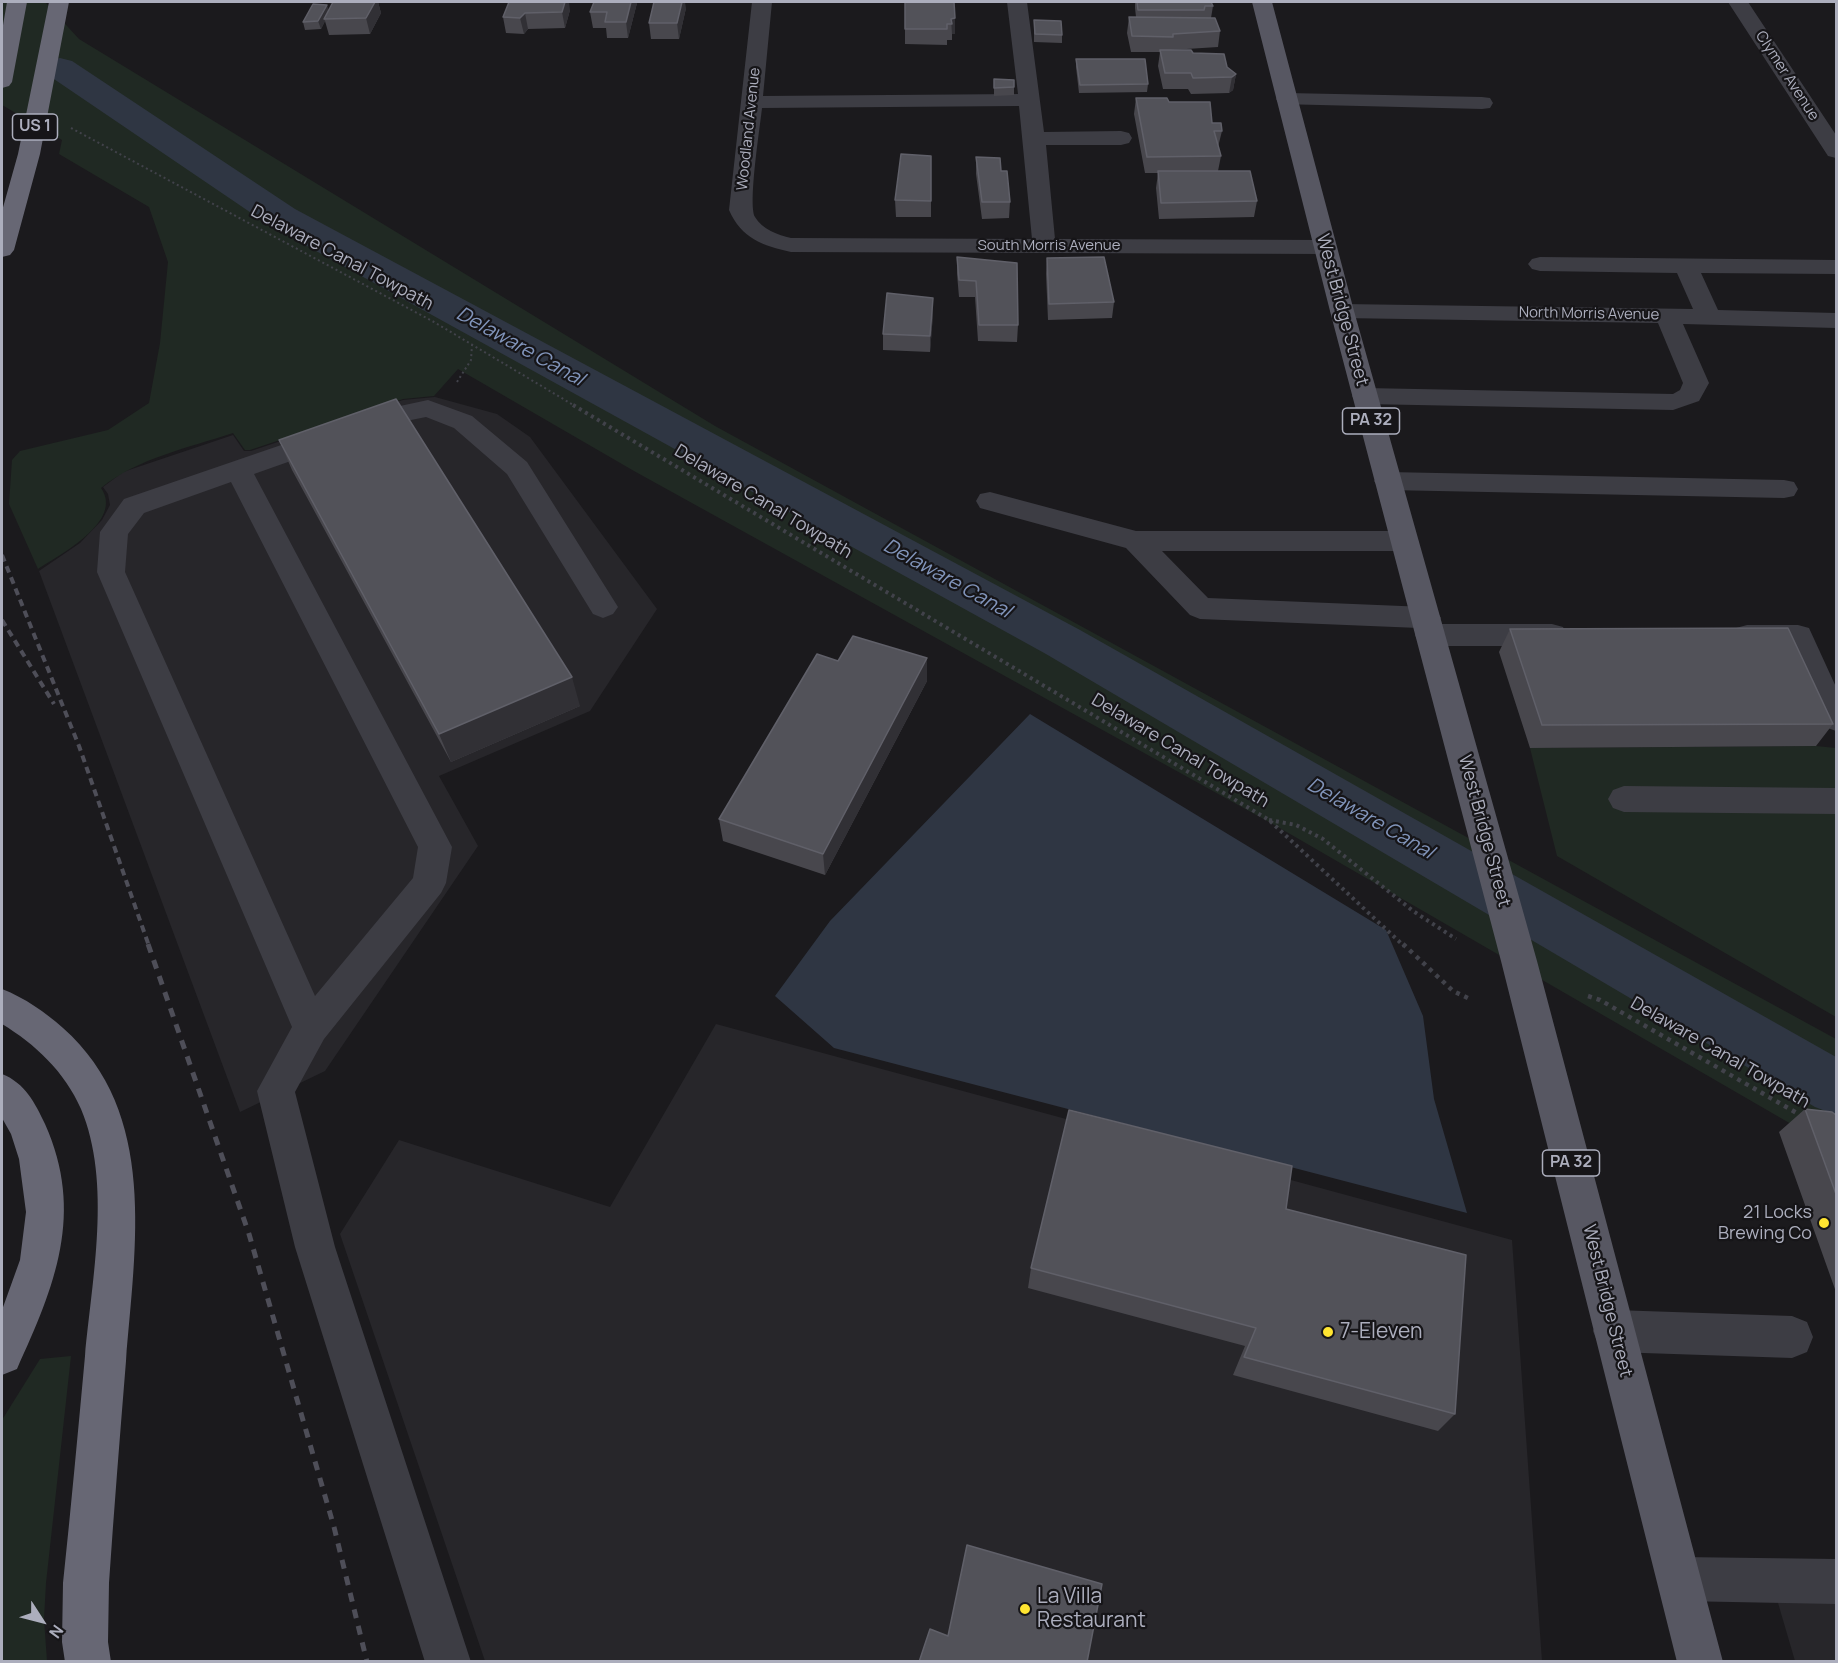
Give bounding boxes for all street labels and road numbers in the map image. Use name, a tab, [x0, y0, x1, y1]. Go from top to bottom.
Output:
street label: Clymer Avenue	[1751, 28, 1823, 124]
street label: Woodland Avenue	[734, 67, 764, 191]
road number: US 1	[12, 114, 57, 140]
street label: Delaware Canal Towpath	[247, 201, 437, 315]
street label: West Bridge Street	[1311, 232, 1373, 388]
street label: South Morris Avenue	[978, 237, 1120, 255]
street label: North Morris Avenue	[1519, 304, 1659, 324]
road number: PA 32	[1342, 408, 1400, 434]
street label: Delaware Canal Towpath	[670, 440, 856, 564]
street label: Delaware Canal Towpath	[1087, 689, 1273, 813]
street label: West Bridge Street	[1453, 753, 1515, 909]
street label: Delaware Canal Towpath	[1626, 993, 1814, 1113]
road number: PA 32	[1542, 1150, 1600, 1176]
street label: West Bridge Street	[1578, 1222, 1636, 1380]

